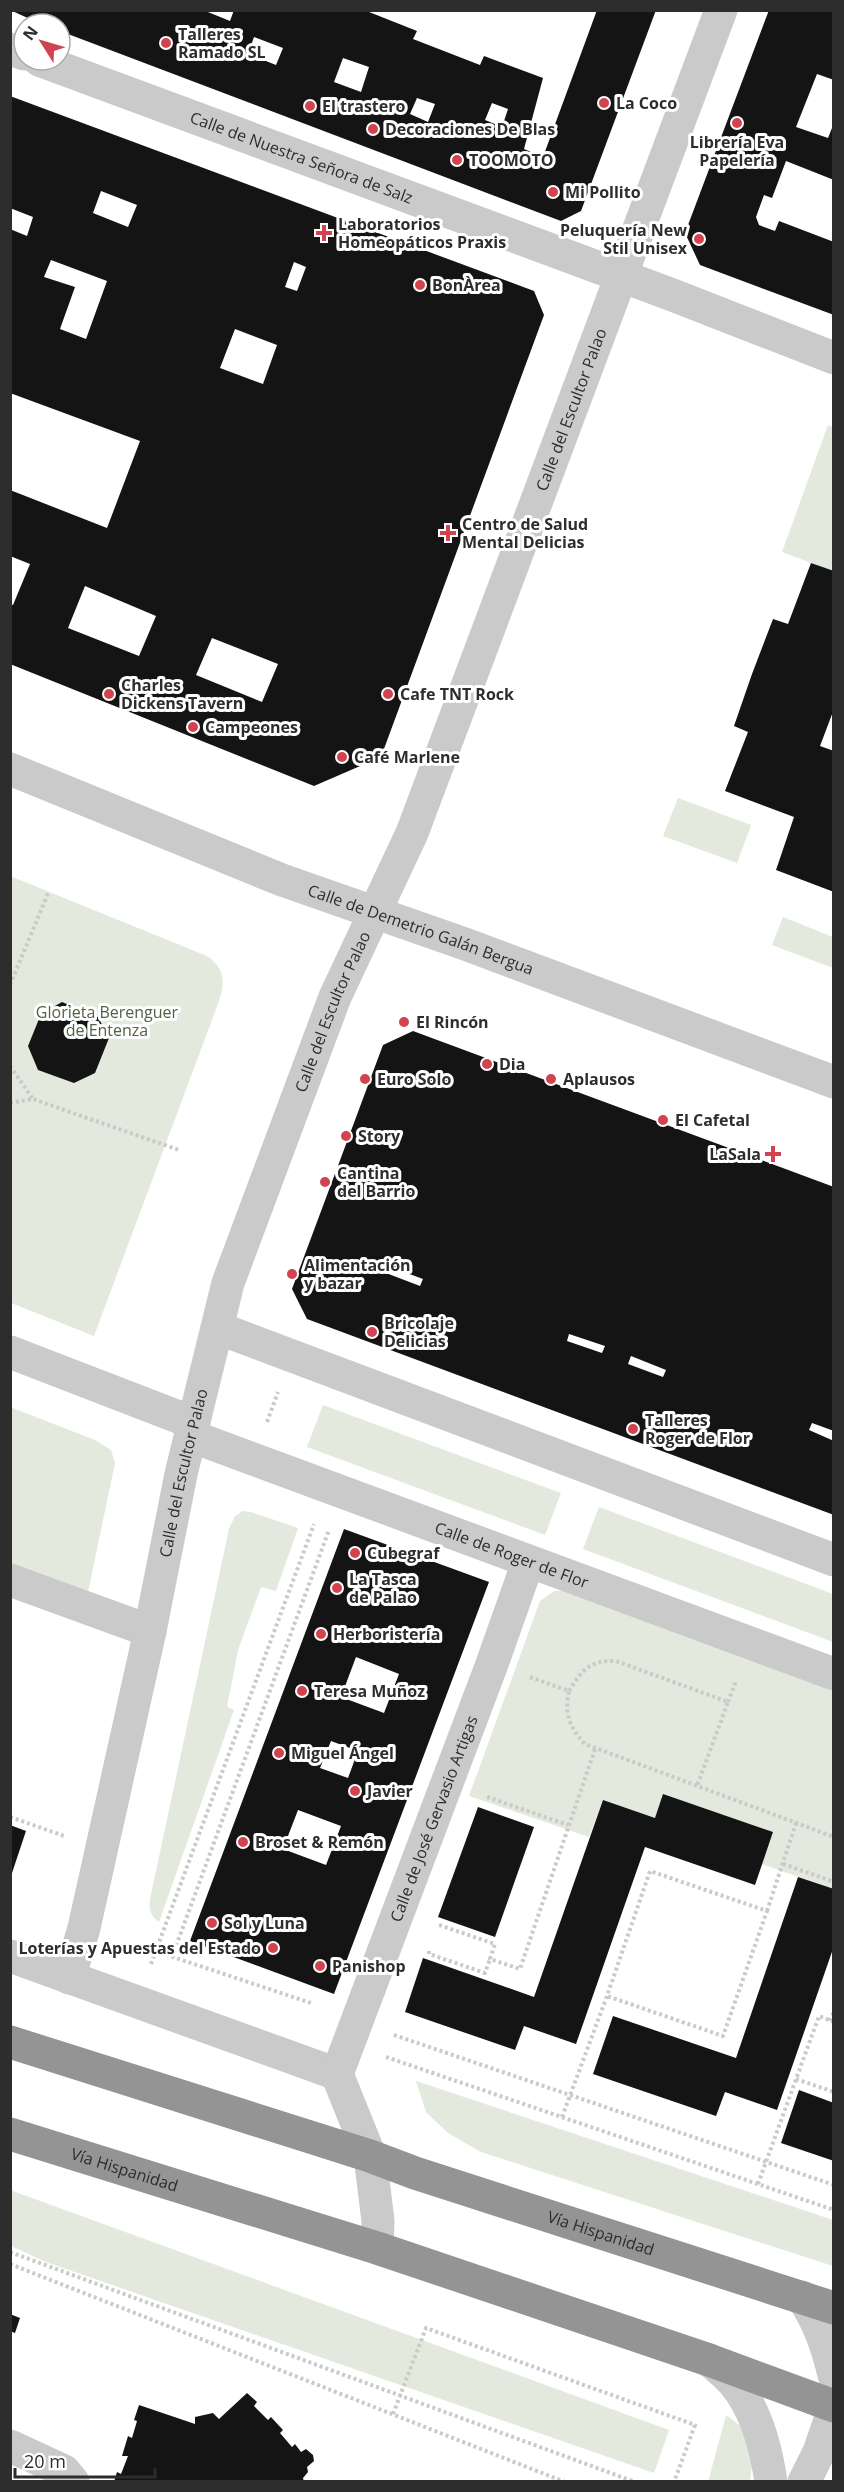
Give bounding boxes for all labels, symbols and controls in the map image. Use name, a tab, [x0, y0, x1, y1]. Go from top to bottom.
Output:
north arrow	[12, 12, 72, 72]
text: N	[17, 21, 43, 45]
place label: Talleres Ramado SL	[178, 23, 266, 63]
marker: Talleres Ramado SL	[159, 36, 173, 50]
place label: La Coco	[616, 92, 677, 114]
place label: El trastero	[322, 95, 405, 117]
marker: La Coco	[597, 96, 611, 110]
marker: El trastero	[303, 99, 317, 113]
street label: Calle de Nuestra Señora de Salz	[187, 106, 416, 209]
marker: Librería Eva Papelería	[730, 116, 744, 130]
place label: Decoraciones De Blas	[385, 118, 555, 140]
marker: Decoraciones De Blas	[366, 122, 380, 136]
place label: Librería Eva Papelería	[690, 131, 784, 171]
place label: TOOMOTO	[469, 149, 554, 171]
marker: TOOMOTO	[450, 153, 464, 167]
place label: Mi Pollito	[565, 181, 641, 203]
marker: Mi Pollito	[546, 185, 560, 199]
place label: Laboratorios Homeopáticos Praxis	[338, 213, 506, 253]
place label: Peluquería New Stil Unisex	[560, 219, 688, 259]
marker: Laboratorios Homeopáticos Praxis	[315, 224, 333, 242]
marker: Peluquería New Stil Unisex	[692, 232, 706, 246]
place label: BonÀrea	[432, 274, 501, 296]
marker: BonÀrea	[413, 278, 427, 292]
street label: Calle del Escultor Palao	[530, 325, 612, 494]
place label: Centro de Salud Mental Delicias	[462, 513, 588, 553]
marker: Centro de Salud Mental Delicias	[439, 524, 457, 542]
place label: Charles Dickens Tavern	[121, 674, 243, 714]
place label: Cafe TNT Rock	[400, 683, 514, 705]
marker: Charles Dickens Tavern	[102, 687, 116, 701]
marker: Cafe TNT Rock	[381, 687, 395, 701]
place label: Campeones	[205, 716, 298, 738]
marker: Campeones	[186, 720, 200, 734]
place label: Café Marlene	[354, 746, 460, 768]
marker: Café Marlene	[335, 750, 349, 764]
street label: Calle de Demetrio Galán Bergua	[305, 879, 537, 980]
street label: Calle del Escultor Palao	[289, 927, 375, 1095]
park label: Glorieta Berenguer de Entenza	[36, 1001, 179, 1041]
place label: El Rincón	[416, 1011, 489, 1033]
marker: El Rincón	[397, 1015, 411, 1029]
place label: Dia	[499, 1053, 525, 1075]
marker: Dia	[480, 1057, 494, 1071]
place label: Euro Solo	[377, 1068, 451, 1090]
place label: Aplausos	[563, 1068, 635, 1090]
marker: Euro Solo	[358, 1072, 372, 1086]
marker: Aplausos	[544, 1072, 558, 1086]
place label: El Cafetal	[675, 1109, 750, 1131]
marker: El Cafetal	[656, 1113, 670, 1127]
place label: Story	[358, 1125, 401, 1147]
marker: Story	[339, 1129, 353, 1143]
place label: LaSala	[709, 1143, 761, 1165]
marker: LaSala	[766, 1147, 780, 1161]
place label: Cantina del Barrio	[337, 1162, 415, 1202]
marker: Cantina del Barrio	[318, 1175, 332, 1189]
place label: Alimentación y bazar	[304, 1254, 411, 1294]
marker: Alimentación y bazar	[285, 1267, 299, 1281]
place label: Bricolaje Delicias	[384, 1312, 454, 1352]
marker: Bricolaje Delicias	[365, 1325, 379, 1339]
street label: Calle del Escultor Palao	[154, 1386, 213, 1559]
place label: Talleres Roger de Flor	[645, 1409, 750, 1449]
marker: Talleres Roger de Flor	[626, 1422, 640, 1436]
street label: Calle de Roger de Flor	[432, 1516, 592, 1593]
place label: Cubegraf	[367, 1542, 440, 1564]
marker: Cubegraf	[348, 1546, 362, 1560]
place label: La Tasca de Palao	[349, 1568, 417, 1608]
marker: La Tasca de Palao	[330, 1581, 344, 1595]
place label: Herboristería	[333, 1623, 440, 1645]
marker: Herboristería	[314, 1627, 328, 1641]
place label: Teresa Muñoz	[314, 1680, 425, 1702]
marker: Teresa Muñoz	[295, 1684, 309, 1698]
street label: Calle de José Gervasio Artigas	[385, 1712, 483, 1925]
place label: Miguel Ángel	[291, 1742, 394, 1764]
marker: Miguel Ángel	[272, 1746, 286, 1760]
place label: Javier	[365, 1780, 413, 1802]
marker: Javier	[348, 1784, 362, 1798]
place label: Broset & Remón	[255, 1831, 384, 1853]
marker: Broset & Remón	[236, 1835, 250, 1849]
place label: Sol y Luna	[224, 1912, 305, 1934]
marker: Sol y Luna	[205, 1916, 219, 1930]
place label: Loterías y Apuestas del Estado	[19, 1937, 261, 1959]
marker: Loterías y Apuestas del Estado	[266, 1941, 280, 1955]
place label: Panishop	[332, 1955, 406, 1977]
marker: Panishop	[313, 1959, 327, 1973]
street label: Vía Hispanidad	[68, 2143, 181, 2197]
street label: Vía Hispanidad	[545, 2205, 657, 2260]
scale bar	[15, 2441, 154, 2479]
text: 20 m	[24, 2449, 66, 2473]

